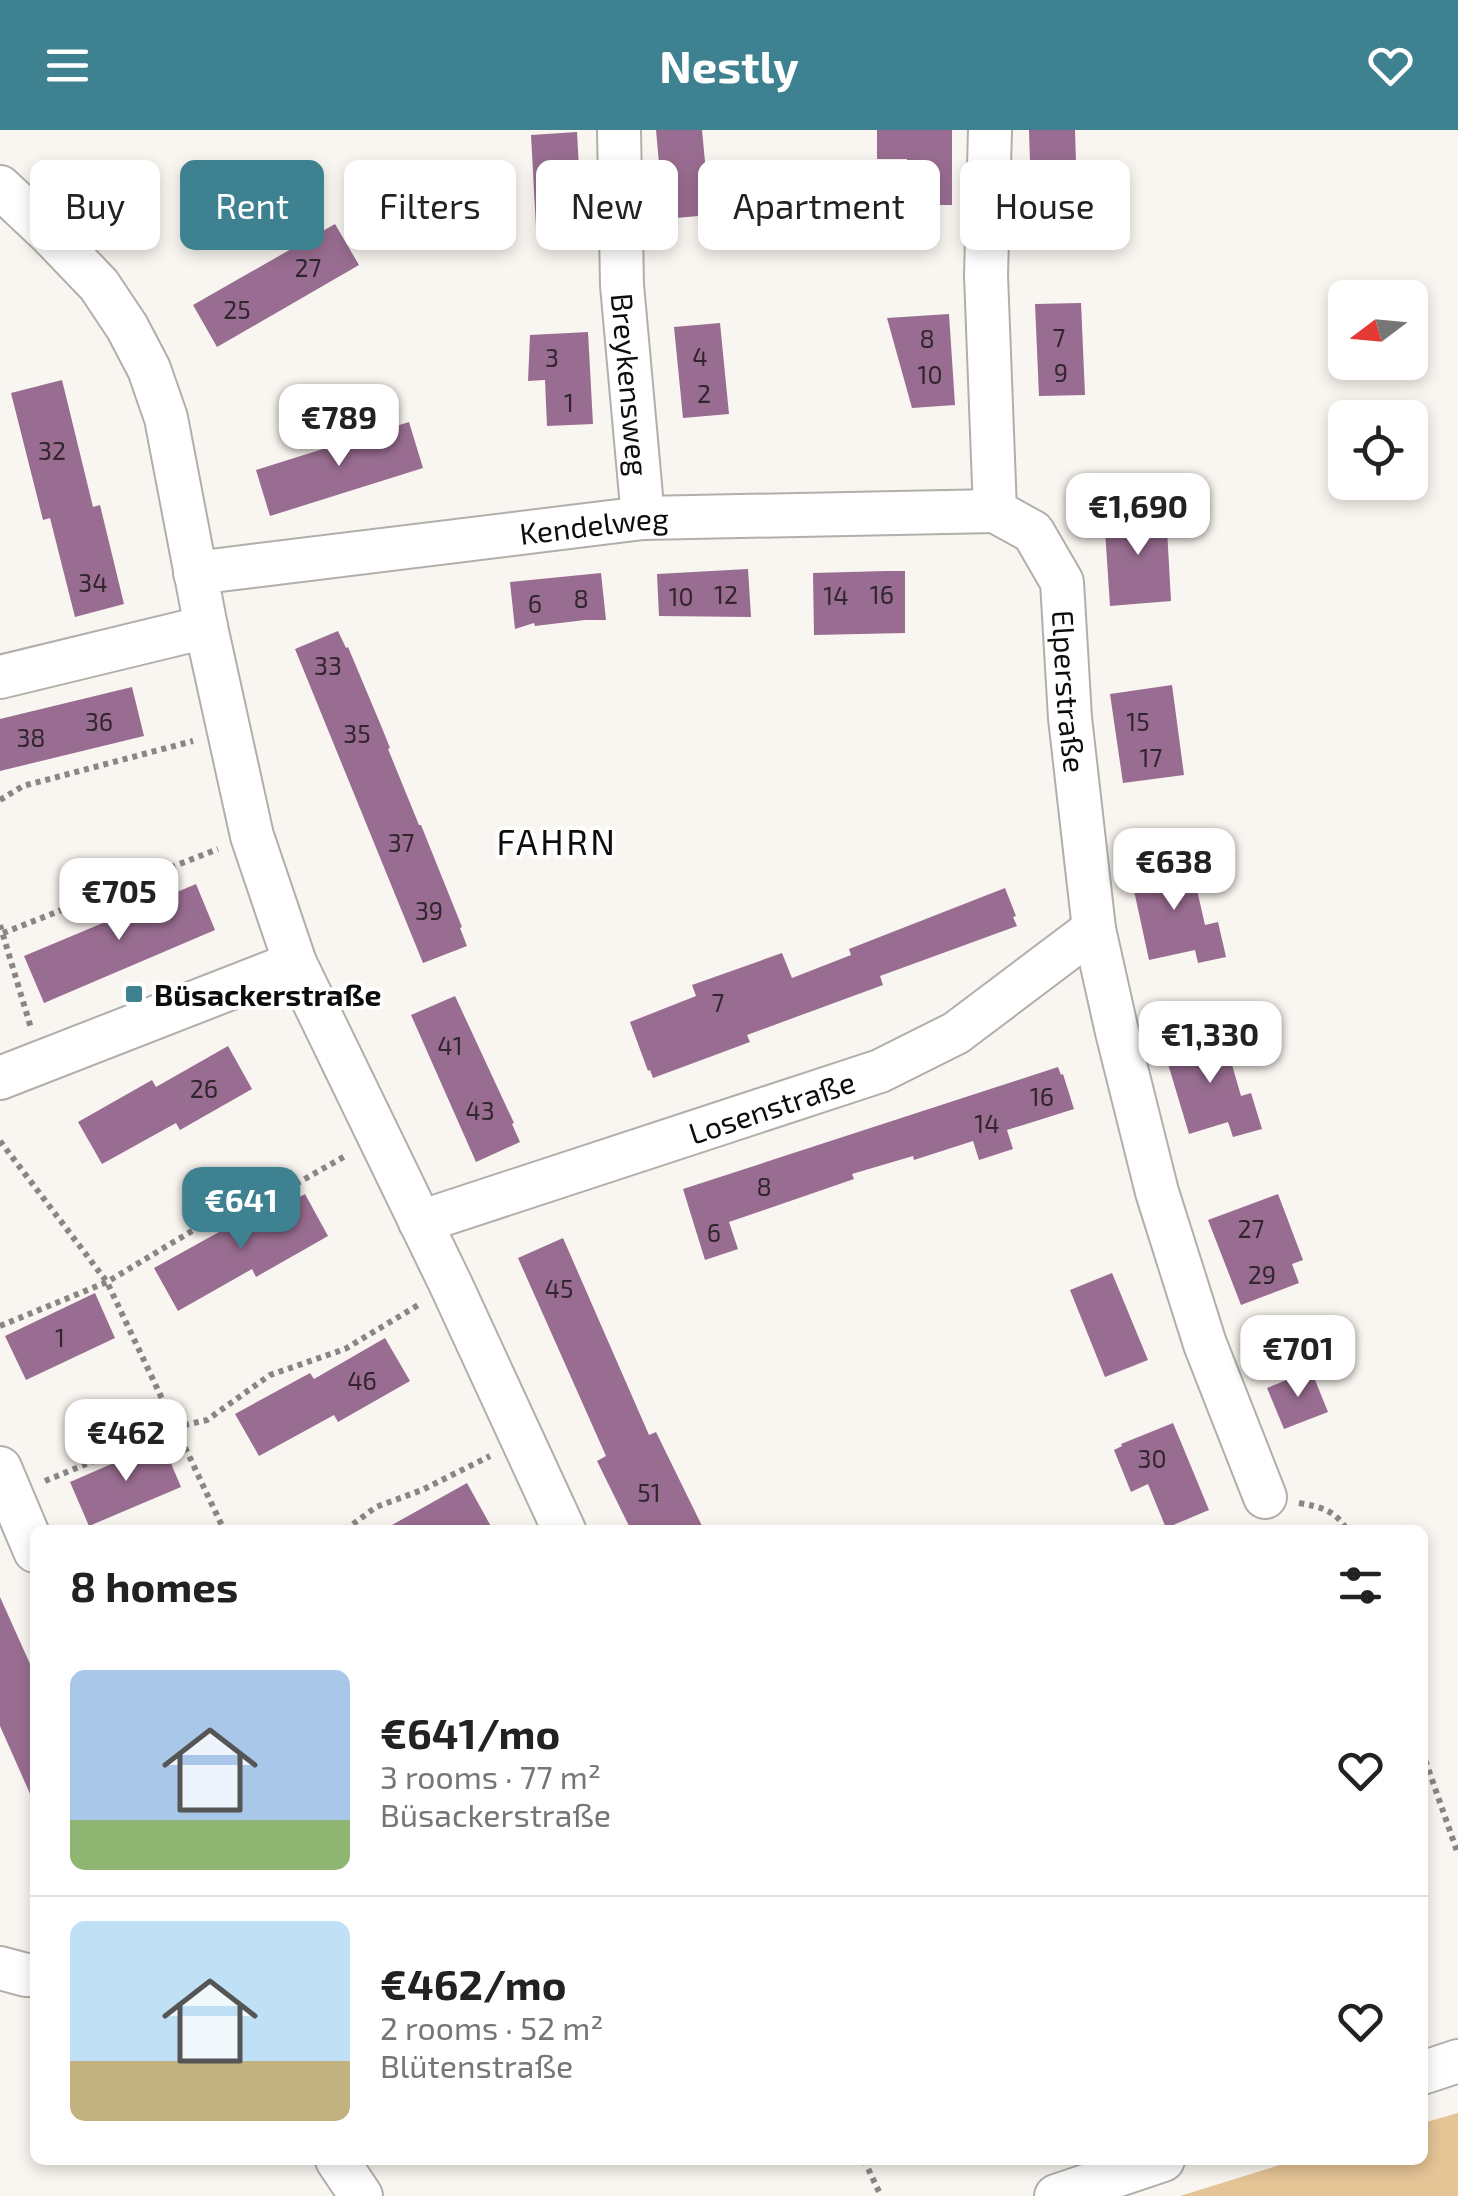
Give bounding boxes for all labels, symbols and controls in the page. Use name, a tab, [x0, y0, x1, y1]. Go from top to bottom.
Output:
icon: menu	[40, 38, 95, 93]
text: Nestly	[659, 38, 799, 92]
icon: heart	[1363, 38, 1418, 93]
chip: Buy	[30, 160, 160, 250]
chip: Rent	[180, 160, 324, 250]
chip: Filters	[344, 160, 516, 250]
chip: New	[536, 160, 678, 250]
chip: Apartment	[698, 160, 940, 250]
chip: House	[960, 160, 1130, 250]
house number: 27	[295, 252, 322, 282]
north arrow	[1328, 280, 1428, 380]
map controls	[1328, 280, 1428, 500]
street label: Breykensweg	[605, 292, 657, 478]
house number: 25	[223, 294, 251, 324]
house number: 7	[1053, 322, 1066, 352]
house number: 8	[919, 323, 935, 353]
house number: 4	[692, 341, 708, 371]
house number: 3	[545, 342, 559, 372]
house number: 9	[1054, 357, 1068, 387]
house number: 10	[917, 359, 943, 389]
house number: 2	[697, 378, 711, 408]
pin: €789	[280, 384, 398, 469]
house number: 1	[564, 387, 574, 417]
text: €789	[301, 397, 377, 435]
button: locate	[1328, 400, 1428, 500]
house number: 32	[38, 435, 66, 465]
pin: €1,690	[1057, 473, 1219, 558]
text: €1,690	[1088, 486, 1188, 524]
street label: Kendelweg	[517, 499, 669, 551]
house number: 34	[78, 567, 108, 597]
house number: 12	[714, 579, 738, 609]
house number: 16	[870, 579, 894, 609]
house number: 14	[823, 580, 849, 610]
house number: 10	[668, 581, 694, 611]
house number: 8	[573, 583, 589, 613]
house number: 6	[528, 588, 542, 618]
street label: Elperstraße	[1046, 609, 1094, 774]
house number: 33	[314, 650, 342, 680]
house number: 36	[85, 706, 113, 736]
house number: 15	[1126, 706, 1150, 736]
house number: 35	[343, 718, 371, 748]
house number: 38	[16, 722, 46, 752]
house number: 17	[1140, 742, 1163, 772]
district label: FAHRN	[496, 820, 618, 862]
house number: 37	[388, 827, 415, 857]
pin: €638	[1115, 828, 1233, 913]
text: €638	[1135, 841, 1213, 879]
pin: €705	[60, 858, 178, 943]
text: €705	[81, 871, 157, 909]
house number: 39	[415, 895, 443, 925]
place label: Büsackerstraße	[154, 976, 381, 1012]
marker: Büsackerstraße	[123, 983, 145, 1005]
house number: 7	[712, 987, 725, 1017]
pin: €1,330	[1129, 1001, 1291, 1086]
text: €1,330	[1161, 1014, 1259, 1052]
house number: 41	[437, 1030, 463, 1060]
street label: Losenstraße	[684, 1063, 859, 1151]
house number: 26	[190, 1073, 218, 1103]
house number: 16	[1030, 1081, 1054, 1111]
house number: 43	[465, 1095, 495, 1125]
house number: 14	[974, 1108, 1000, 1138]
pin: €641	[182, 1167, 300, 1252]
house number: 8	[756, 1171, 772, 1201]
text: €641	[204, 1180, 278, 1218]
house number: 27	[1238, 1213, 1265, 1243]
house number: 6	[707, 1217, 721, 1247]
house number: 29	[1248, 1259, 1276, 1289]
house number: 45	[545, 1273, 573, 1303]
pin: €701	[1239, 1315, 1357, 1400]
house number: 1	[55, 1322, 65, 1352]
text: €701	[1262, 1328, 1334, 1366]
house number: 46	[347, 1365, 377, 1395]
pin: €462	[67, 1399, 185, 1484]
text: €462	[87, 1412, 165, 1450]
house number: 30	[1138, 1443, 1166, 1473]
house number: 51	[637, 1477, 661, 1507]
icon: filters	[1333, 1558, 1388, 1613]
text: 8 homes	[70, 1560, 238, 1610]
text: €641/mo	[380, 1707, 560, 1757]
icon: home	[150, 1710, 270, 1830]
icon: heart	[1333, 1743, 1388, 1798]
text: 3 rooms · 77 m²	[380, 1757, 601, 1795]
text: Büsackerstraße	[380, 1795, 611, 1833]
text: €462/mo	[380, 1958, 567, 2008]
icon: home	[150, 1961, 270, 2081]
icon: heart	[1333, 1994, 1388, 2049]
text: 2 rooms · 52 m²	[380, 2008, 604, 2046]
text: Blütenstraße	[380, 2046, 573, 2084]

